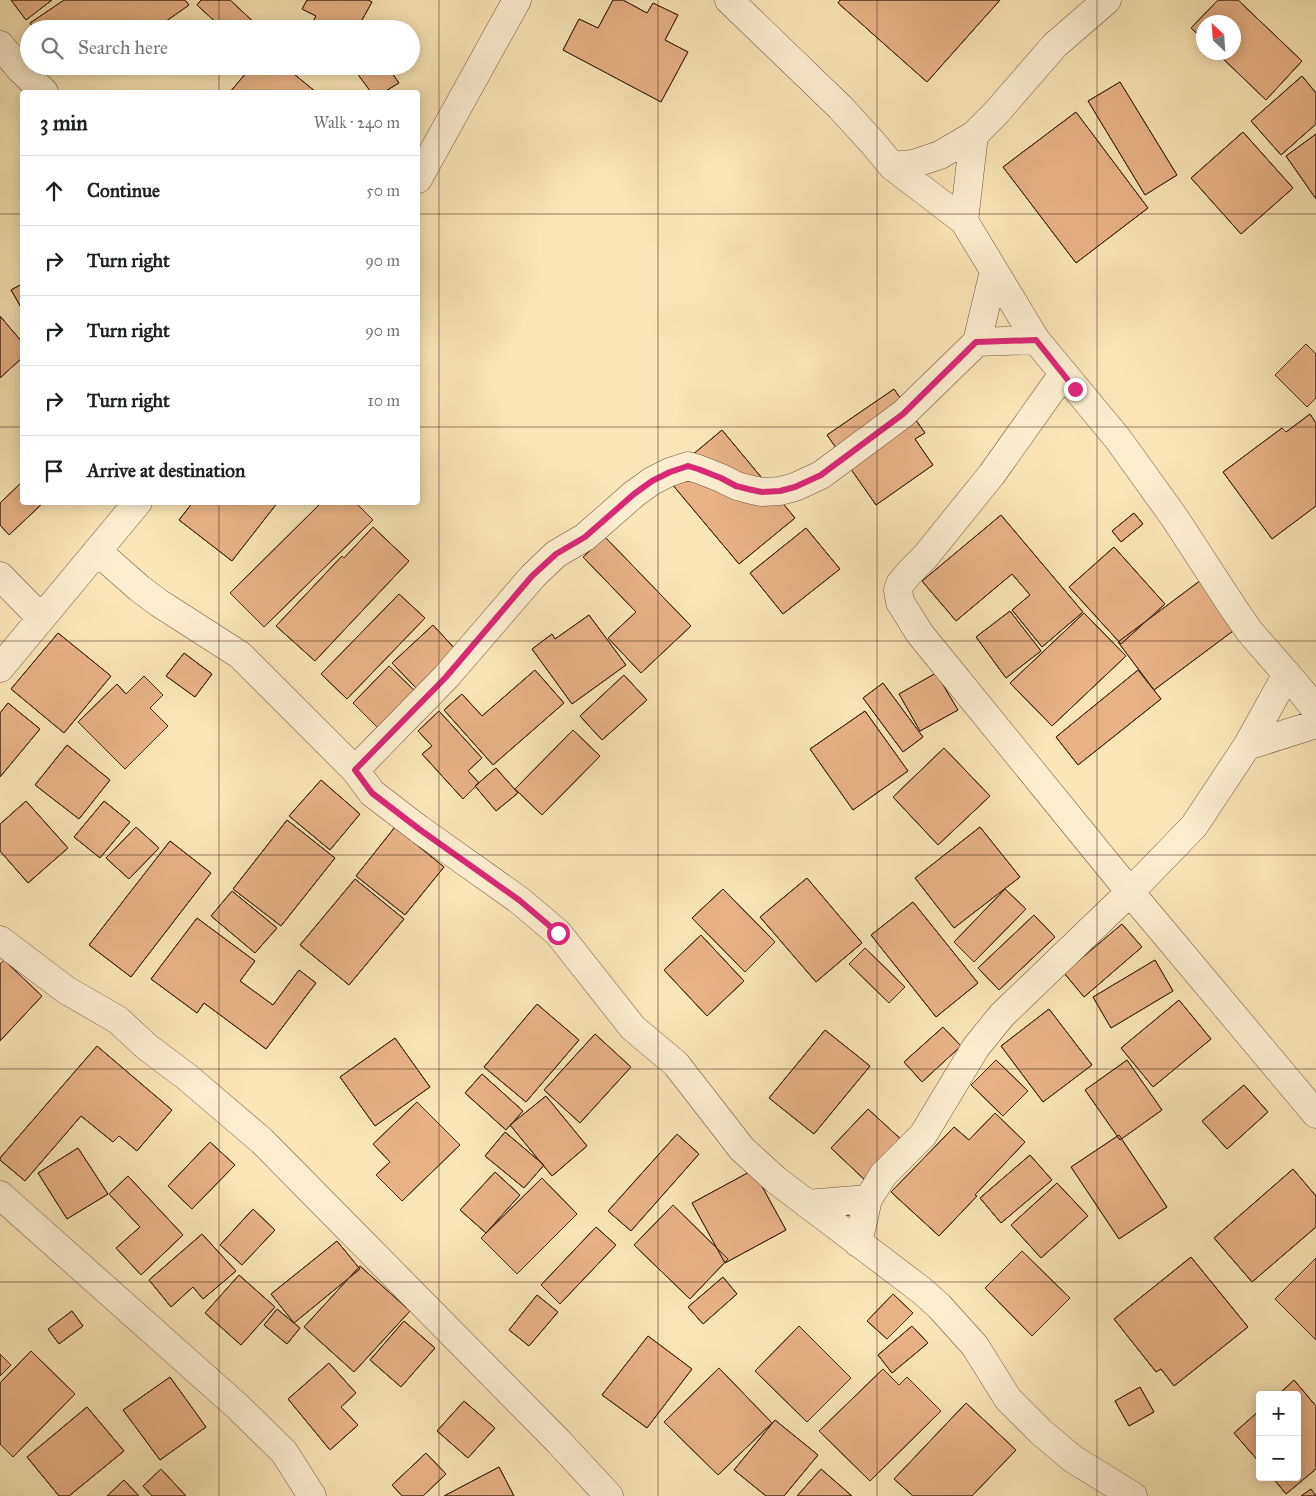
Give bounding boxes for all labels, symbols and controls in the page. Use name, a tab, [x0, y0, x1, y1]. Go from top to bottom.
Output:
north arrow	[1196, 15, 1241, 60]
search box	[20, 20, 420, 75]
icon: search	[38, 34, 66, 62]
text: Search here	[78, 36, 168, 59]
text: 3 min	[40, 110, 88, 136]
text: Walk · 240 m	[314, 113, 400, 132]
icon: ahead	[40, 177, 68, 205]
text: Continue	[87, 179, 160, 202]
text: 50 m	[366, 181, 400, 200]
icon: right	[40, 247, 68, 275]
text: Turn right	[87, 249, 170, 272]
text: 90 m	[365, 251, 400, 270]
icon: right	[40, 317, 68, 345]
text: Turn right	[87, 319, 170, 342]
text: 90 m	[365, 321, 400, 340]
route end	[1064, 378, 1087, 401]
icon: right	[40, 387, 68, 415]
text: Turn right	[87, 389, 170, 412]
text: 10 m	[368, 391, 400, 410]
icon: arrive	[40, 457, 68, 485]
text: Arrive at destination	[87, 459, 245, 482]
route start	[547, 922, 570, 945]
map controls	[1256, 1391, 1301, 1481]
button: +	[1256, 1391, 1301, 1436]
button: −	[1256, 1436, 1301, 1481]

